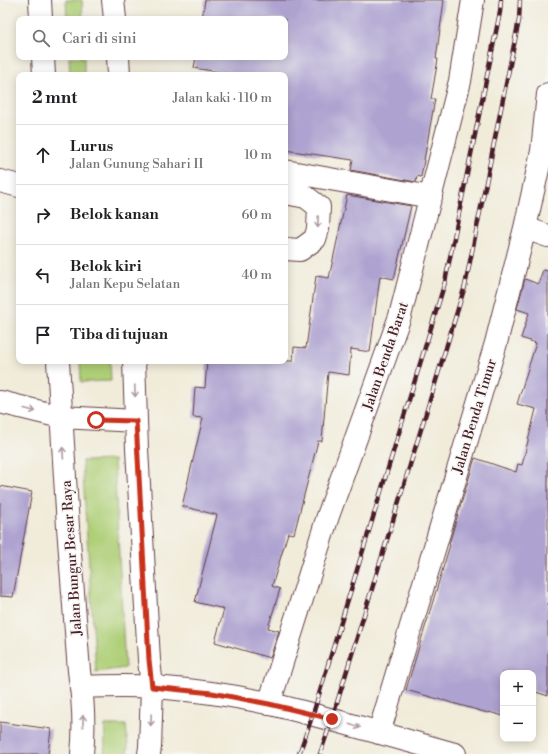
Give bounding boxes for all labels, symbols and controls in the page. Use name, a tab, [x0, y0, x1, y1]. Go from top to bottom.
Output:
search box	[16, 16, 288, 60]
icon: search	[30, 27, 52, 49]
text: Cari di sini	[62, 29, 137, 48]
text: 2 mnt	[32, 87, 77, 109]
text: Jalan kaki · 110 m	[173, 90, 272, 106]
text: Lurus	[70, 137, 113, 156]
icon: ahead	[32, 144, 54, 166]
text: 10 m	[244, 147, 272, 163]
text: Jalan Gunung Sahari II	[70, 156, 203, 172]
icon: right	[32, 204, 54, 226]
text: Belok kanan	[70, 205, 159, 224]
text: 60 m	[241, 207, 272, 223]
one-way arrow	[314, 215, 322, 228]
text: Belok kiri	[70, 257, 141, 276]
icon: left	[32, 264, 54, 286]
text: 40 m	[242, 267, 272, 283]
text: Jalan Kepu Selatan	[70, 276, 180, 292]
street label: Jalan Benda Barat	[359, 300, 413, 414]
icon: arrive	[32, 324, 54, 346]
text: Tiba di tujuan	[70, 325, 168, 344]
street label: Jalan Benda Timur	[449, 357, 501, 477]
one-way arrow	[131, 384, 139, 397]
one-way arrow	[24, 406, 37, 414]
route start	[87, 411, 105, 429]
one-way arrow	[60, 447, 67, 460]
street label: Jalan Bungur Besar Raya	[58, 479, 86, 637]
map controls	[500, 670, 536, 742]
button: +	[500, 670, 536, 706]
button: −	[500, 706, 536, 742]
route end	[323, 710, 341, 728]
one-way arrow	[147, 713, 155, 726]
one-way arrow	[79, 715, 87, 728]
one-way arrow	[349, 723, 362, 730]

